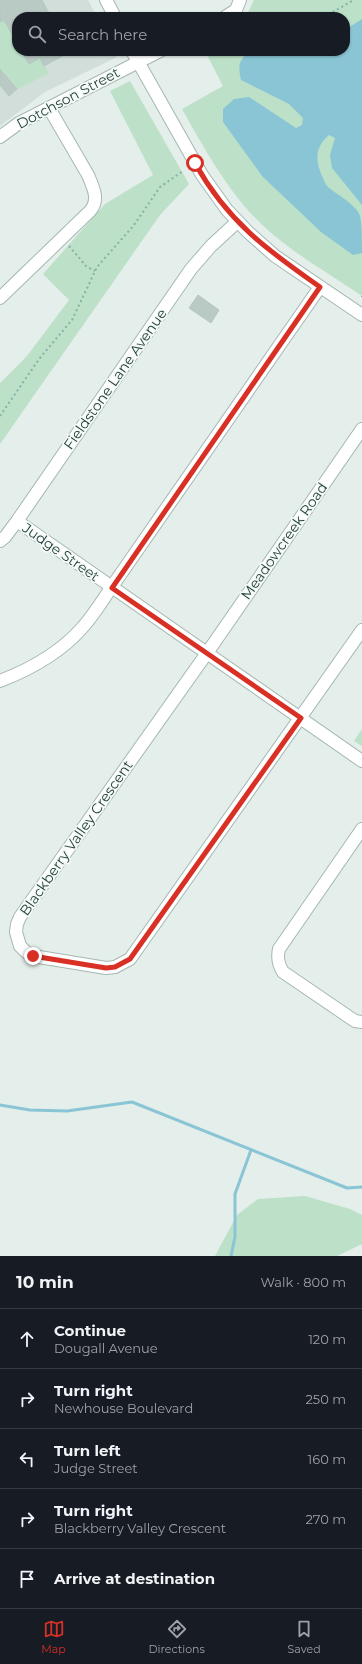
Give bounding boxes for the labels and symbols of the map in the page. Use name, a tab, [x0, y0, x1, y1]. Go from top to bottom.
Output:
street label: Dotchson Street	[13, 63, 123, 133]
route start	[186, 154, 204, 172]
street label: Fieldstone Lane Avenue	[59, 305, 171, 453]
street label: Meadowcreek Road	[237, 479, 331, 603]
street label: Judge Street	[18, 518, 103, 585]
street label: Blackberry Valley Crescent	[15, 757, 137, 919]
route end	[24, 947, 42, 965]

